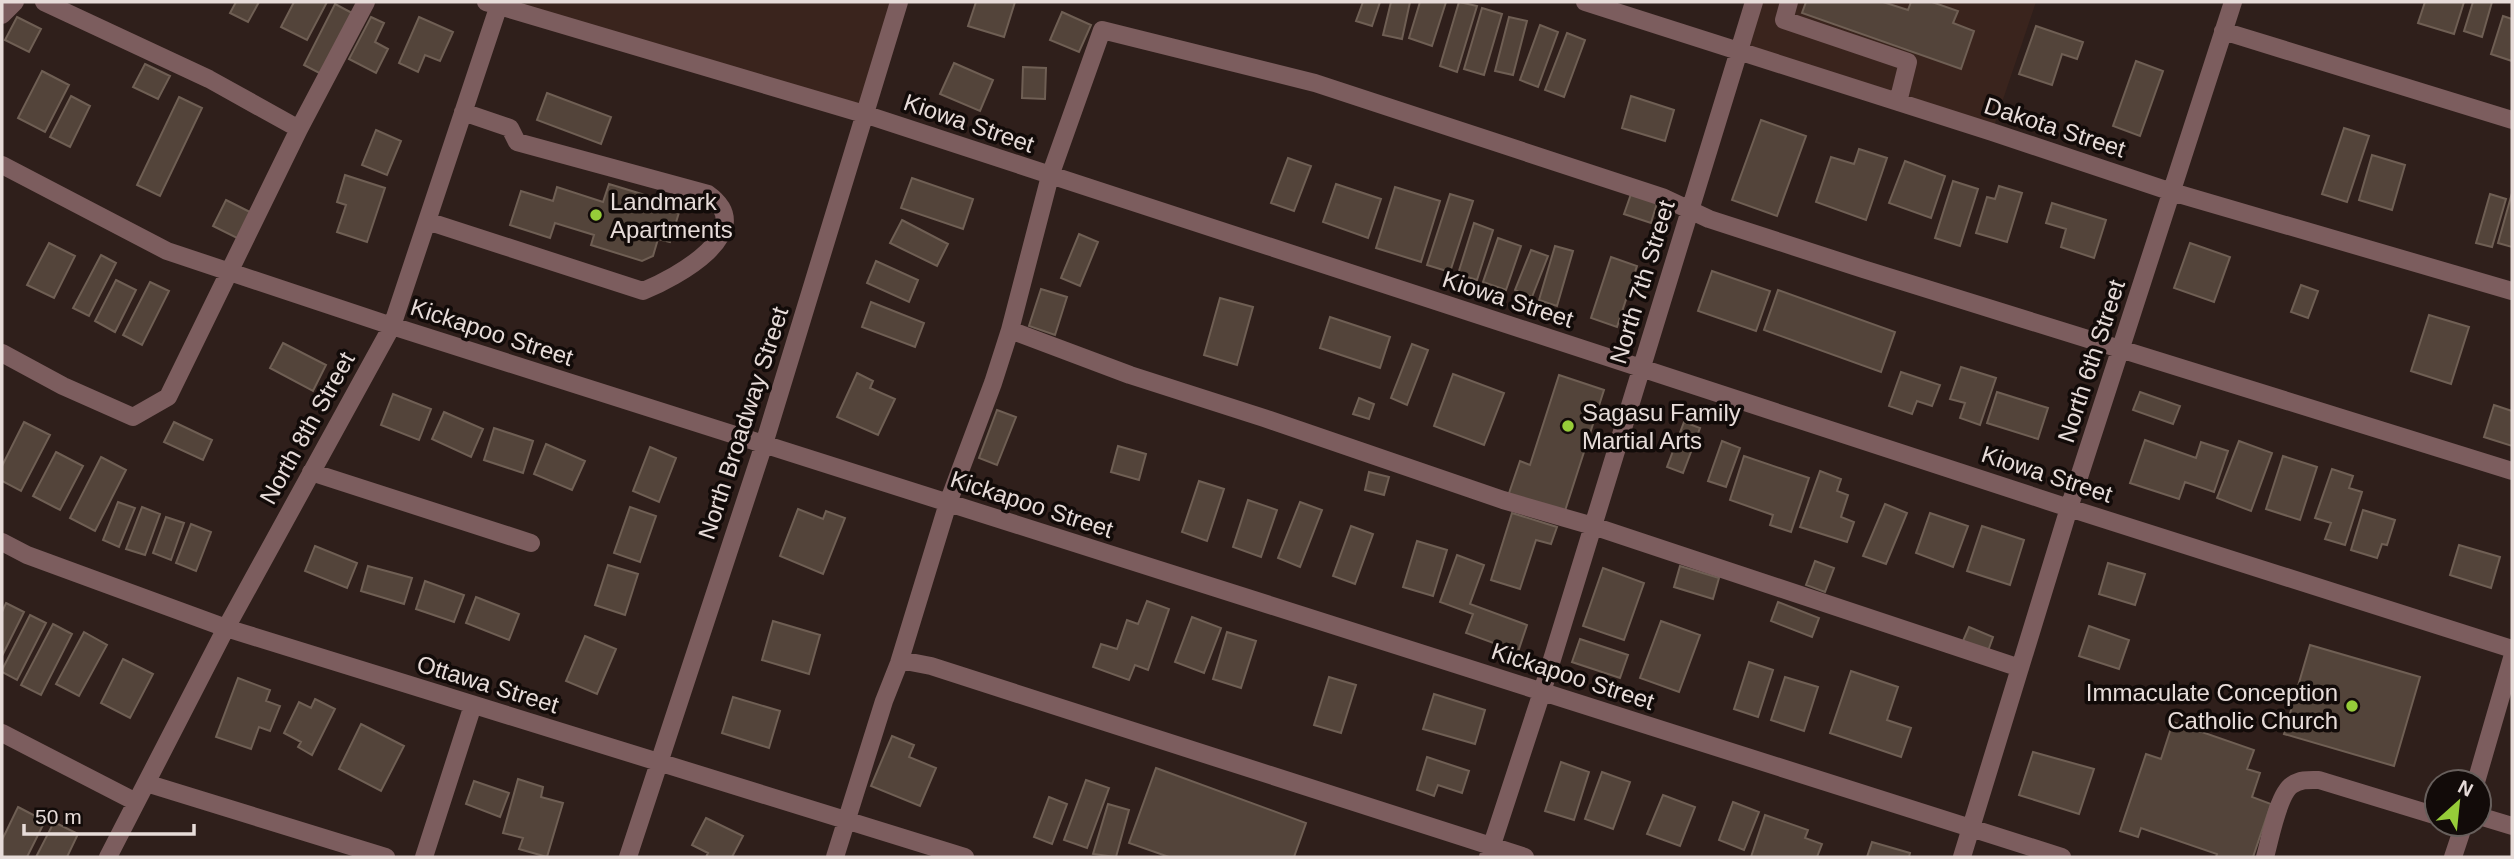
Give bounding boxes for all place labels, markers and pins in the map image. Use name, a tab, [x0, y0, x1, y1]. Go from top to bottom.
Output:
place label: Landmark Apartments	[610, 188, 733, 243]
marker: Landmark Apartments	[588, 207, 604, 223]
place label: Sagasu Family Martial Arts	[1582, 399, 1741, 454]
marker: Sagasu Family Martial Arts	[1560, 418, 1576, 434]
place label: Immaculate Conception Catholic Church	[2086, 679, 2338, 734]
marker: Immaculate Conception Catholic Church	[2344, 698, 2360, 714]

